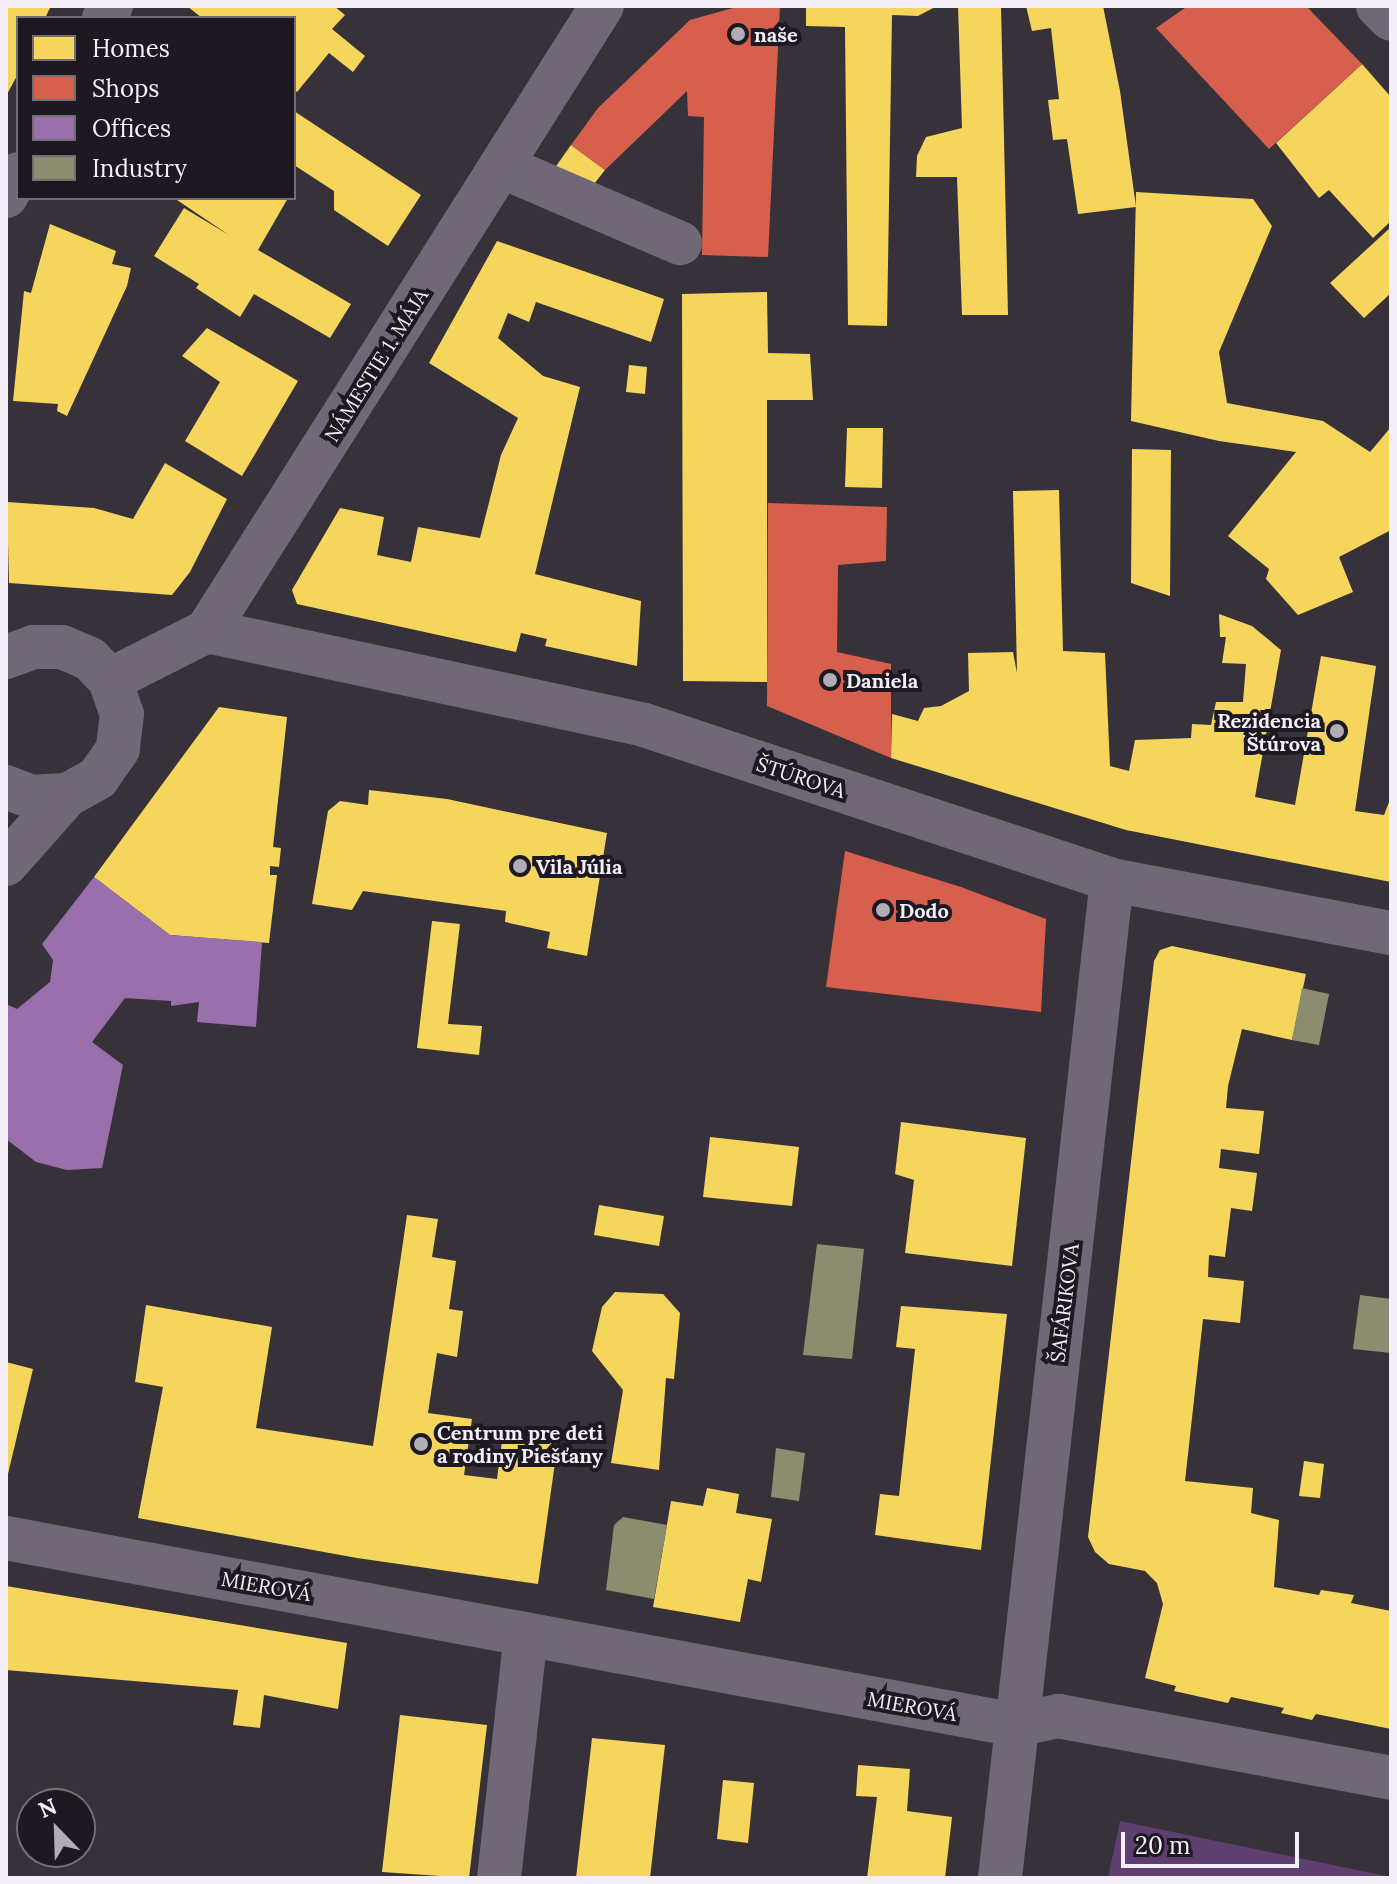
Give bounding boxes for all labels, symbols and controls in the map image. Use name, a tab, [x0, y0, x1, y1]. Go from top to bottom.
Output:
legend	[16, 16, 296, 200]
place label: naše	[754, 22, 798, 46]
marker: naše	[729, 25, 747, 43]
text: Homes	[92, 33, 170, 64]
text: Shops	[92, 73, 159, 104]
text: Offices	[92, 113, 171, 144]
text: Industry	[92, 153, 187, 184]
street label: NÁMESTIE 1. MÁJA	[319, 284, 433, 446]
place label: Daniela	[846, 668, 918, 692]
marker: Daniela	[821, 671, 839, 689]
place label: Rezidencia Štúrova	[1217, 708, 1321, 755]
marker: Rezidencia Štúrova	[1328, 722, 1346, 740]
street label: ŠTÚROVA	[754, 751, 848, 803]
place label: Vila Júlia	[536, 854, 622, 878]
marker: Vila Júlia	[511, 857, 529, 875]
place label: Dodo	[899, 898, 949, 922]
marker: Dodo	[874, 901, 892, 919]
street label: ŠAFÁRIKOVA	[1045, 1242, 1083, 1364]
place label: Centrum pre deti a rodiny Piešťany	[437, 1420, 603, 1467]
marker: Centrum pre deti a rodiny Piešťany	[412, 1435, 430, 1453]
street label: MIEROVÁ	[219, 1566, 313, 1606]
street label: MIEROVÁ	[865, 1686, 959, 1726]
north arrow	[16, 1788, 96, 1868]
text: N	[34, 1792, 61, 1824]
scale bar	[1125, 1816, 1303, 1866]
text: 20 m	[1135, 1830, 1191, 1861]

